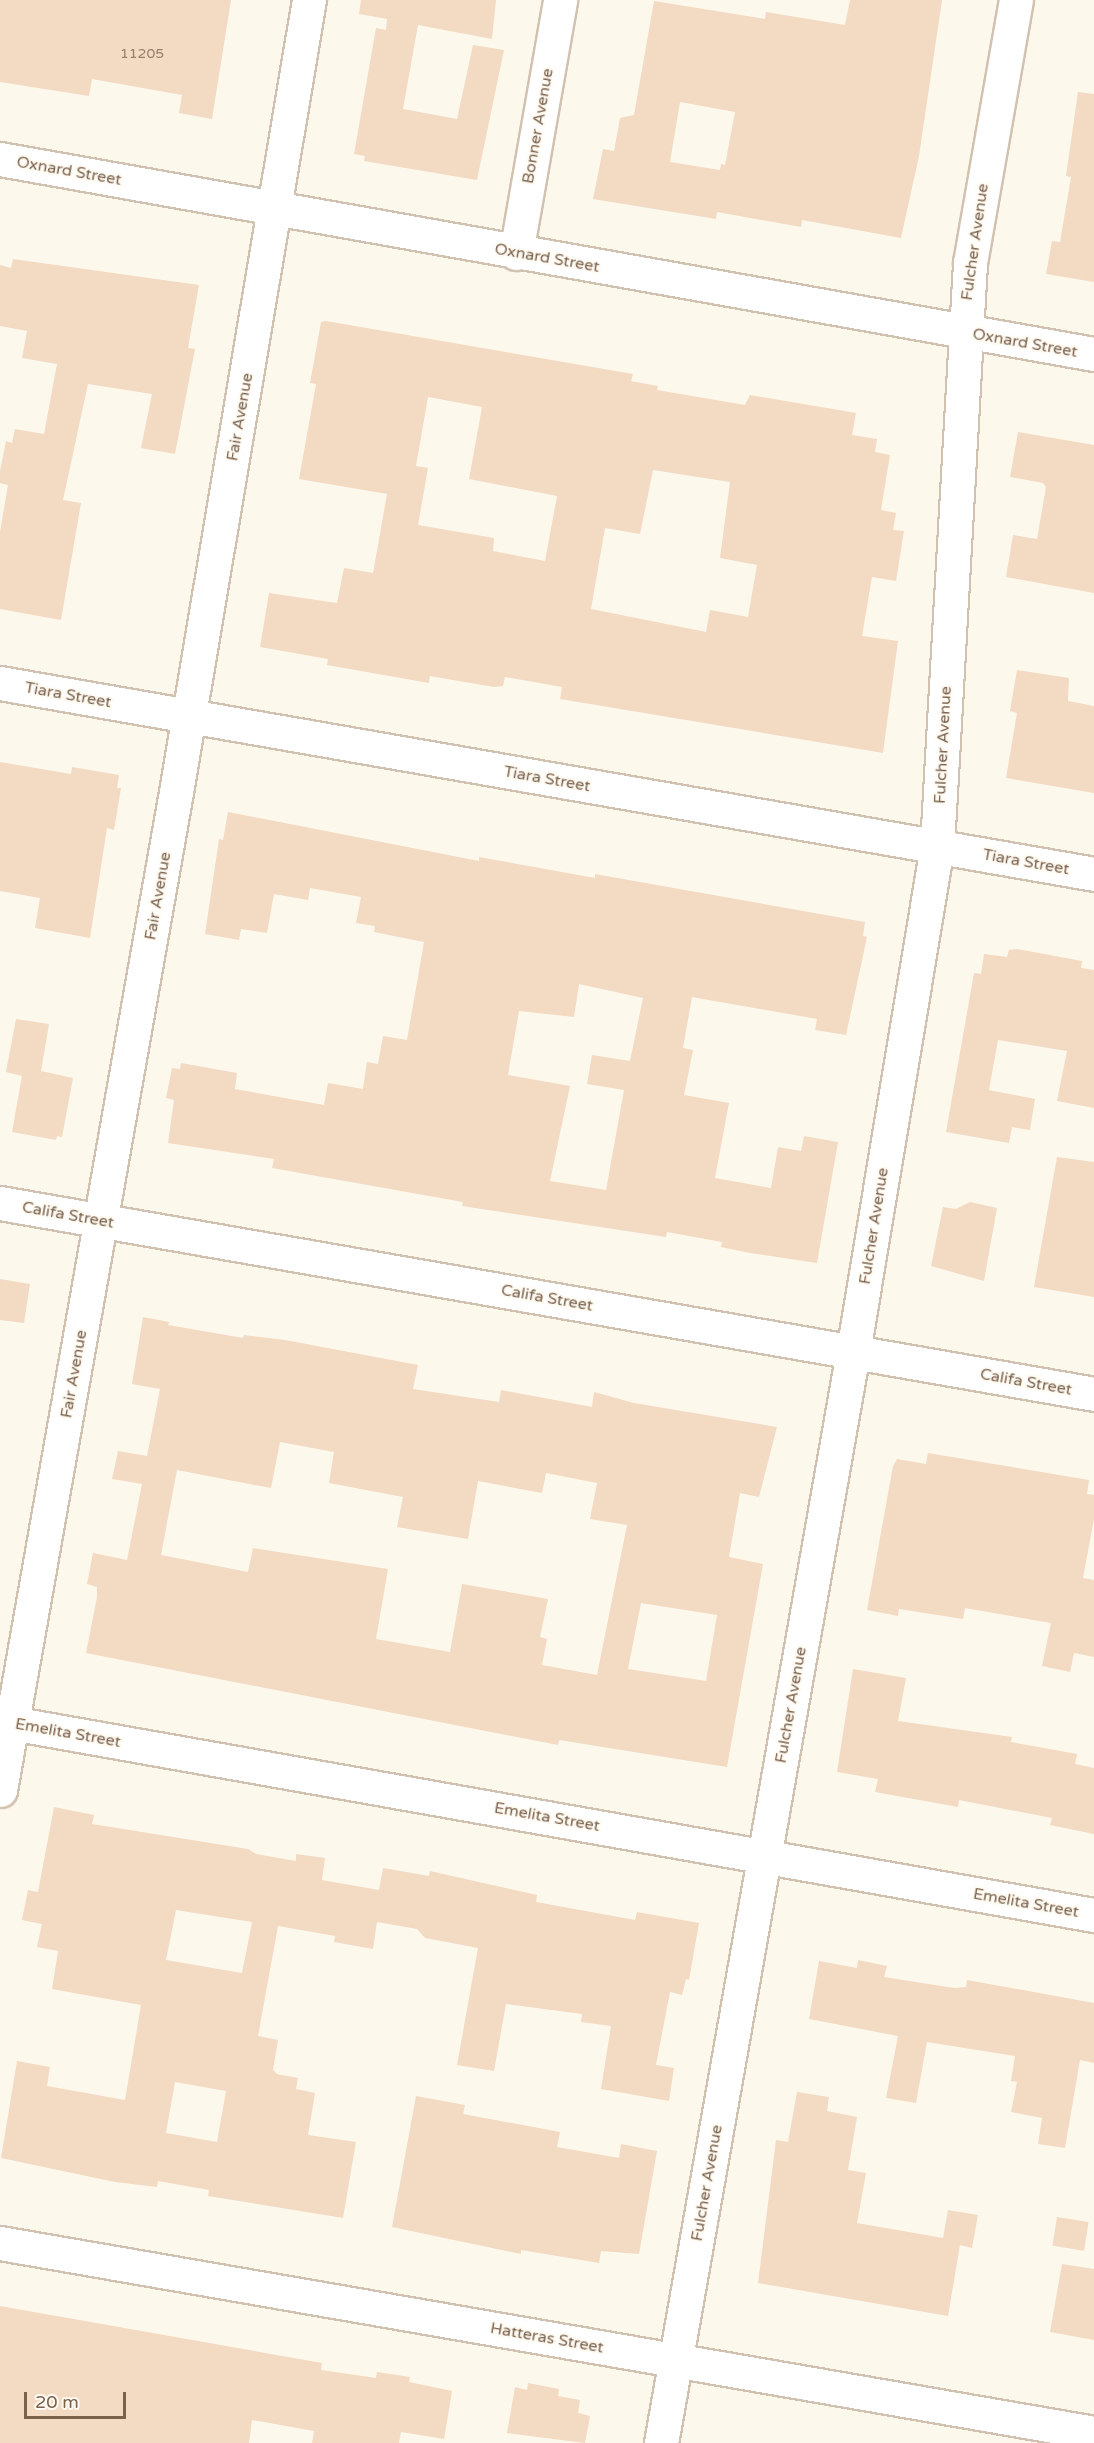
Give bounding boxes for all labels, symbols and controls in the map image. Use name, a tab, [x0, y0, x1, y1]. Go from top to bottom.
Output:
house number: 11205	[120, 46, 164, 62]
street label: Bonner Avenue	[518, 67, 558, 185]
street label: Oxnard Street	[15, 152, 123, 190]
street label: Fulcher Avenue	[957, 182, 993, 302]
street label: Oxnard Street	[493, 239, 601, 277]
street label: Oxnard Street	[971, 324, 1079, 362]
street label: Fair Avenue	[223, 371, 257, 463]
street label: Tiara Street	[23, 678, 113, 712]
street label: Fulcher Avenue	[930, 686, 956, 804]
street label: Tiara Street	[502, 762, 592, 796]
street label: Tiara Street	[981, 845, 1071, 879]
street label: Fair Avenue	[141, 850, 175, 942]
street label: Fulcher Avenue	[855, 1166, 893, 1286]
street label: Califa Street	[21, 1197, 115, 1233]
street label: Califa Street	[500, 1280, 594, 1316]
street label: Fair Avenue	[57, 1328, 91, 1420]
street label: Califa Street	[979, 1364, 1073, 1400]
street label: Fulcher Avenue	[771, 1645, 811, 1765]
street label: Emelita Street	[14, 1714, 122, 1752]
street label: Emelita Street	[493, 1798, 601, 1836]
street label: Emelita Street	[972, 1884, 1080, 1922]
street label: Fulcher Avenue	[687, 2123, 727, 2243]
street label: Hatteras Street	[489, 2319, 605, 2357]
scale bar	[27, 2380, 129, 2418]
text: 20 m	[35, 2391, 79, 2413]

